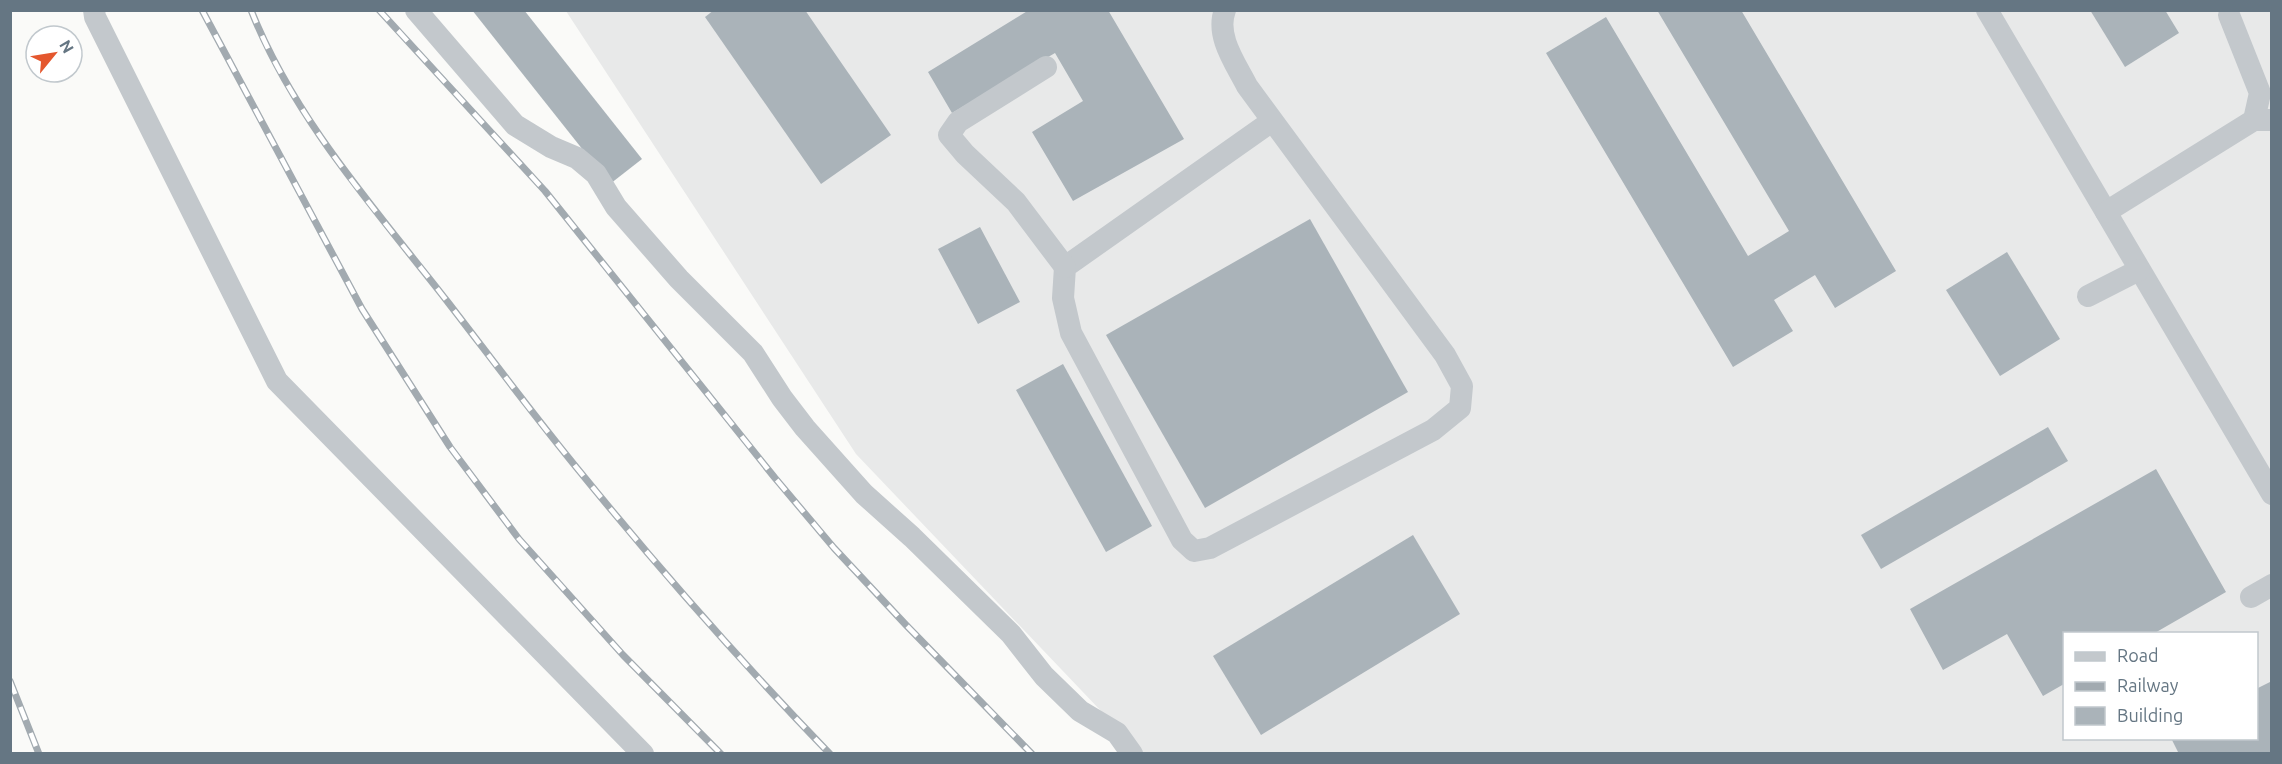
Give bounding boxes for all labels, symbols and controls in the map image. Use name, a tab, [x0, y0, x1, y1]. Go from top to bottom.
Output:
north arrow	[24, 24, 84, 84]
text: N	[56, 37, 78, 56]
legend	[2063, 632, 2258, 740]
text: Road	[2117, 645, 2159, 665]
text: Railway	[2117, 675, 2179, 695]
text: Building	[2117, 705, 2183, 725]

